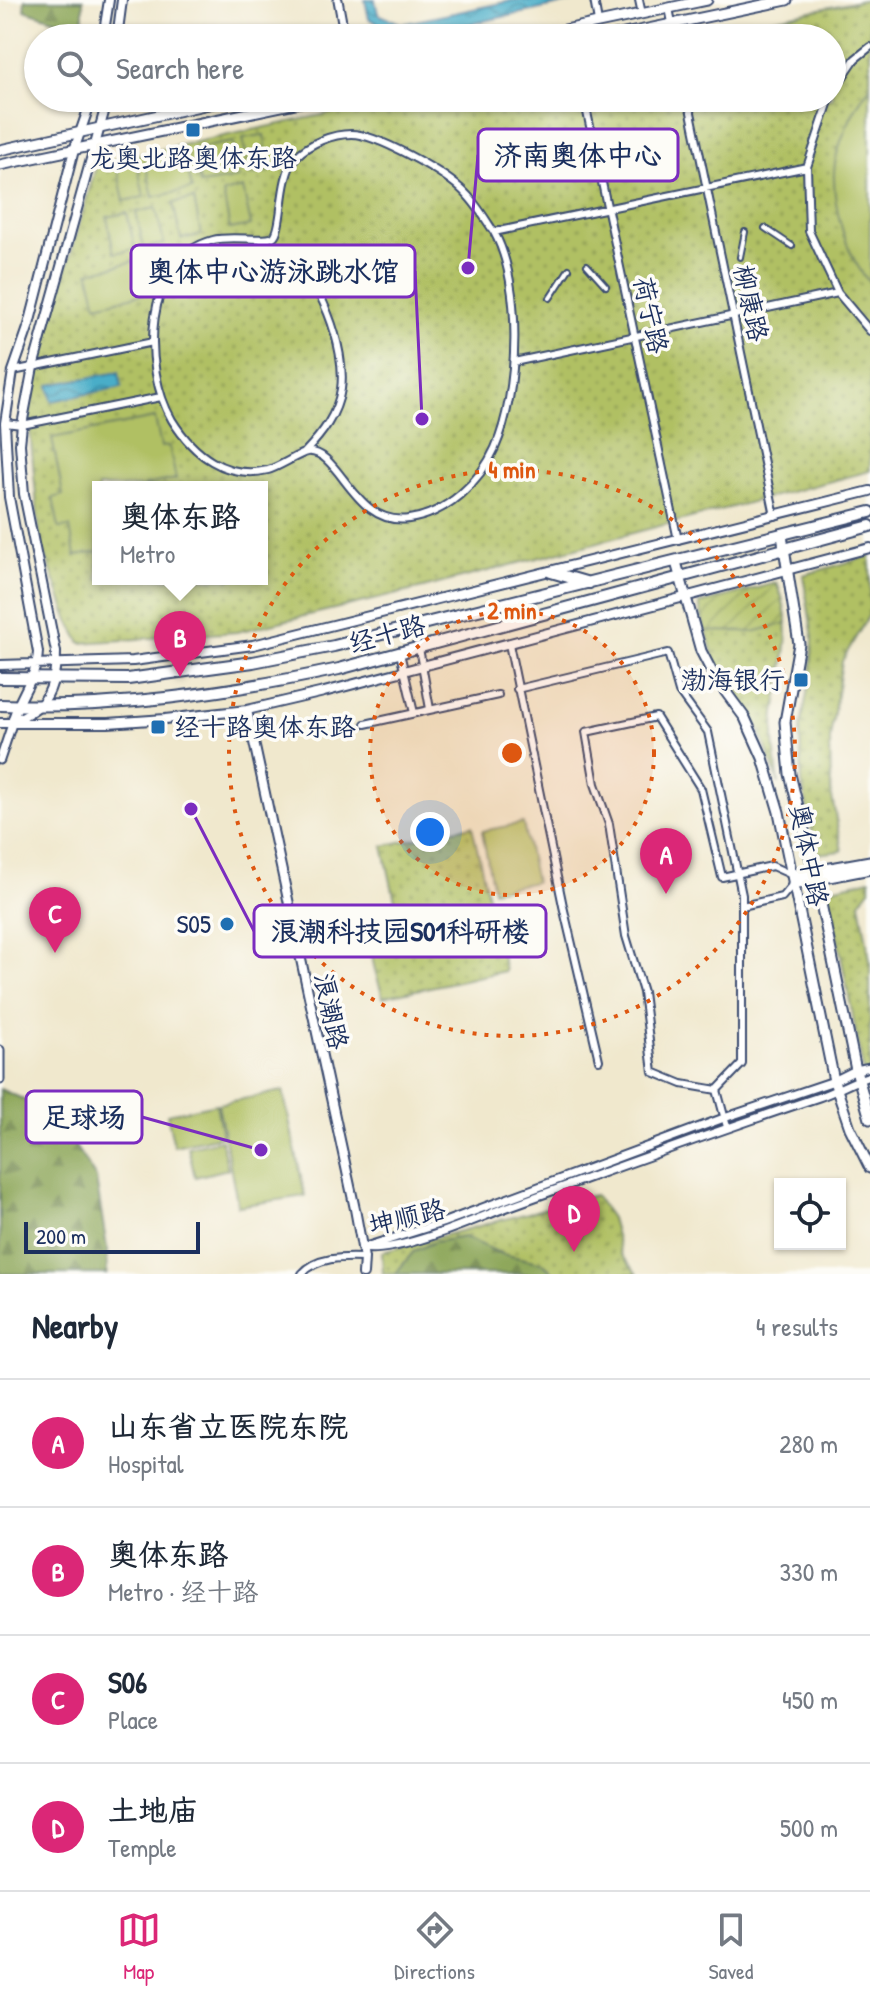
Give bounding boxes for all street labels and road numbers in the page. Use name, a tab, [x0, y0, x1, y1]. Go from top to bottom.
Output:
street label: 柳康路	[726, 261, 777, 345]
street label: 荷宁路	[626, 273, 677, 357]
street label: 经十路	[345, 607, 429, 661]
street label: 奥体中路	[782, 801, 837, 909]
street label: 浪潮路	[306, 969, 357, 1053]
street label: 坤顺路	[365, 1191, 449, 1242]

